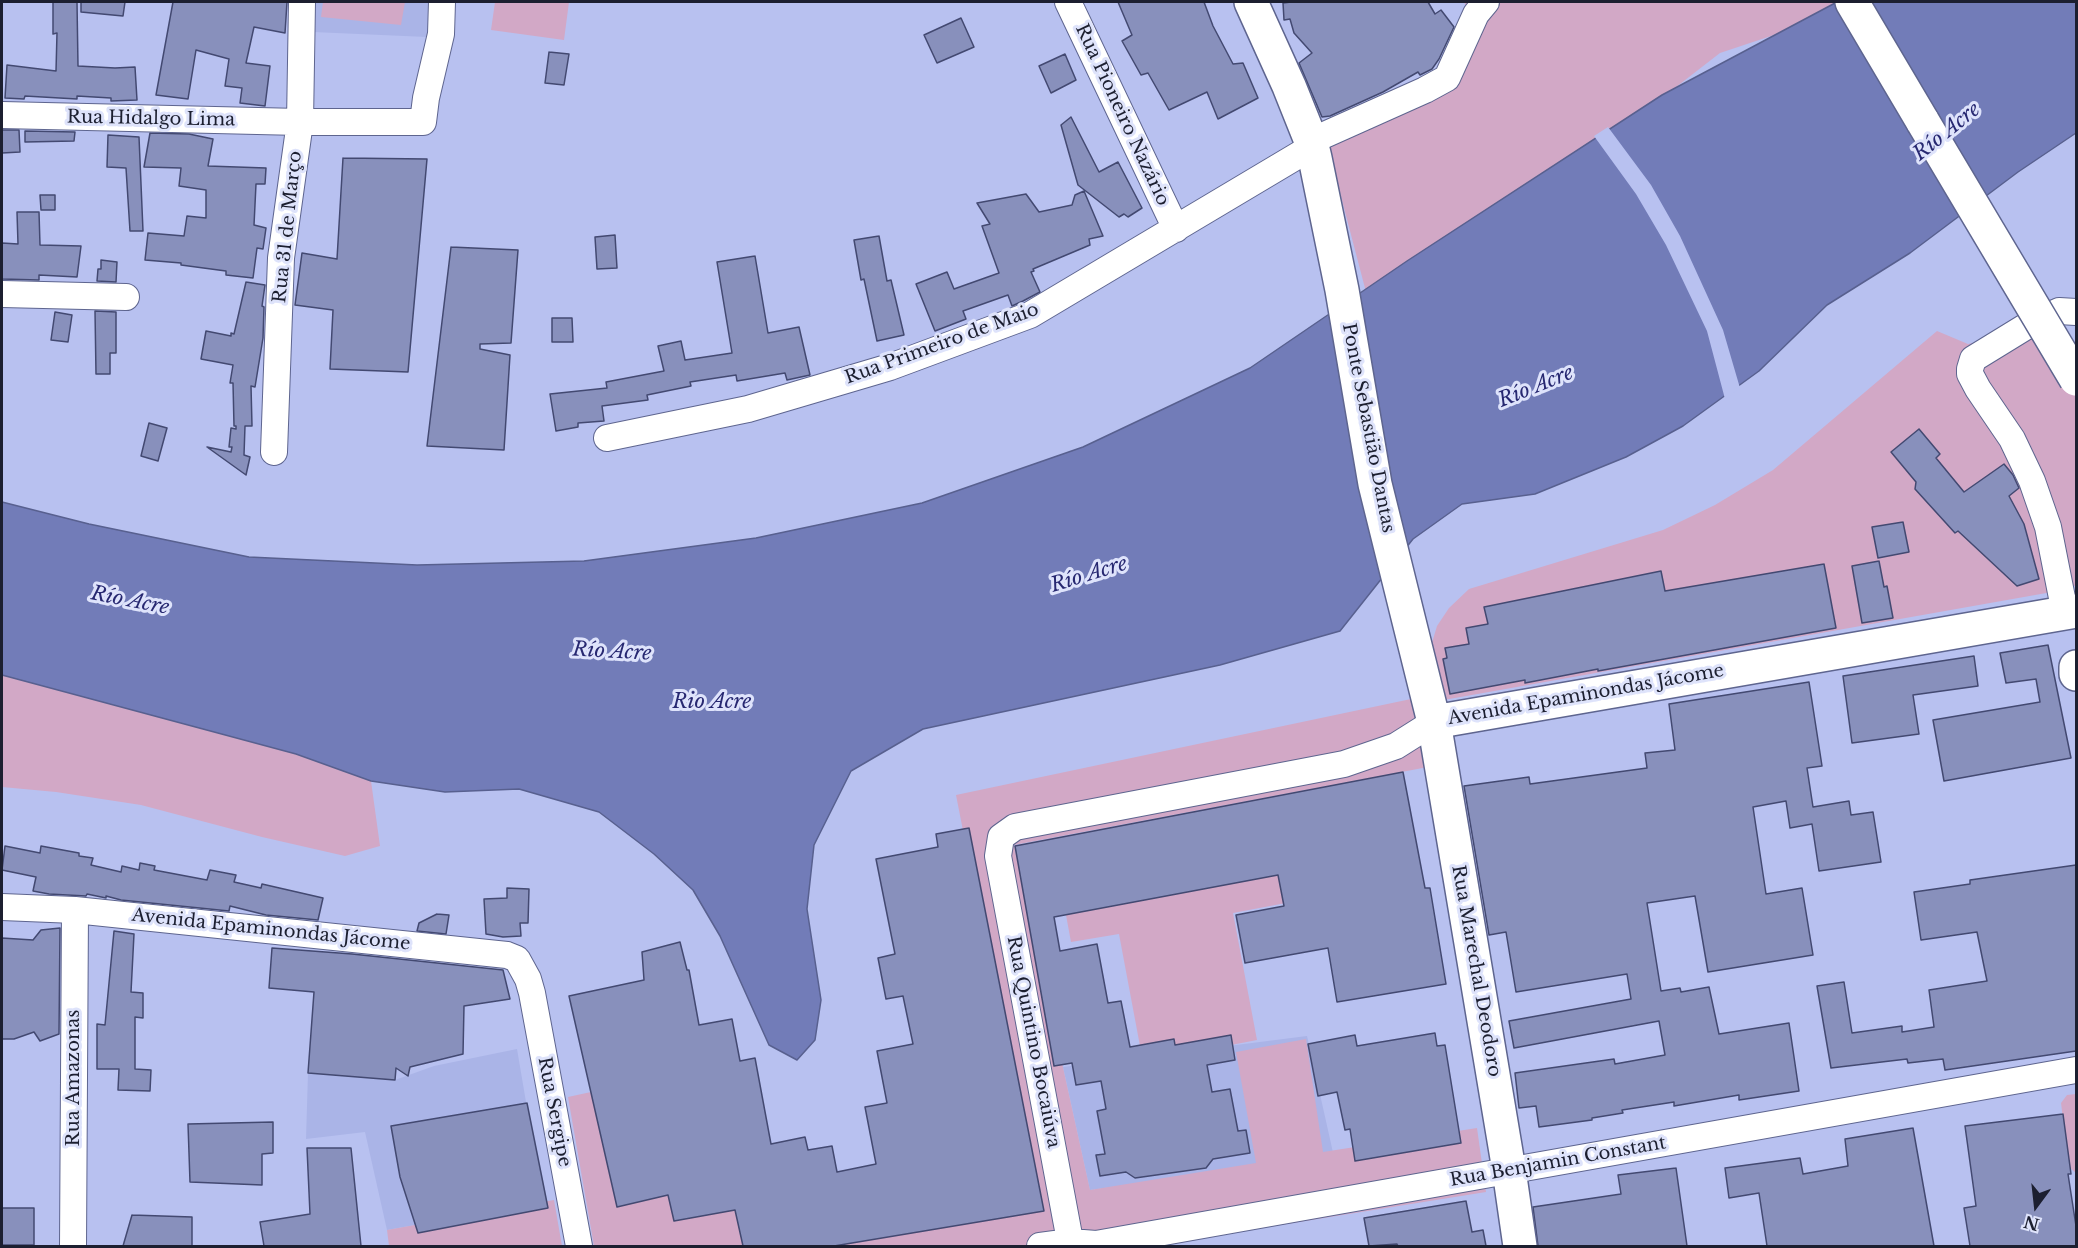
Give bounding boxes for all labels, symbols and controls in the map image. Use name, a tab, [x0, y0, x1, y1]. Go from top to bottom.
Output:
street label: Rua Pioneiro Nazário	[1070, 21, 1174, 209]
water label: Río Acre	[1909, 98, 1985, 166]
street label: Rua Hidalgo Lima	[67, 107, 235, 131]
street label: Rua 31 de Março	[269, 150, 307, 304]
street label: Rua Primeiro de Maio	[842, 299, 1042, 389]
street label: Ponte Sebastião Dantas	[1337, 321, 1399, 535]
water label: Río Acre	[1495, 361, 1577, 413]
water label: Río Acre	[1048, 552, 1130, 598]
water label: Río Acre	[89, 582, 171, 620]
water label: Río Acre	[572, 638, 652, 666]
street label: Avenida Epaminondas Jácome	[1446, 660, 1726, 730]
water label: Rio Acre	[673, 690, 751, 714]
street label: Rua Marechal Deodoro	[1447, 863, 1505, 1079]
street label: Avenida Epaminondas Jácome	[131, 905, 411, 955]
street label: Rua Quintino Bocaiúva	[1002, 934, 1064, 1150]
street label: Rua Amazonas	[63, 1010, 85, 1146]
street label: Rua Sergipe	[533, 1055, 575, 1169]
street label: Rua Benjamin Constant	[1448, 1132, 1668, 1192]
north arrow	[2006, 1176, 2066, 1236]
text: N	[2021, 1212, 2041, 1235]

